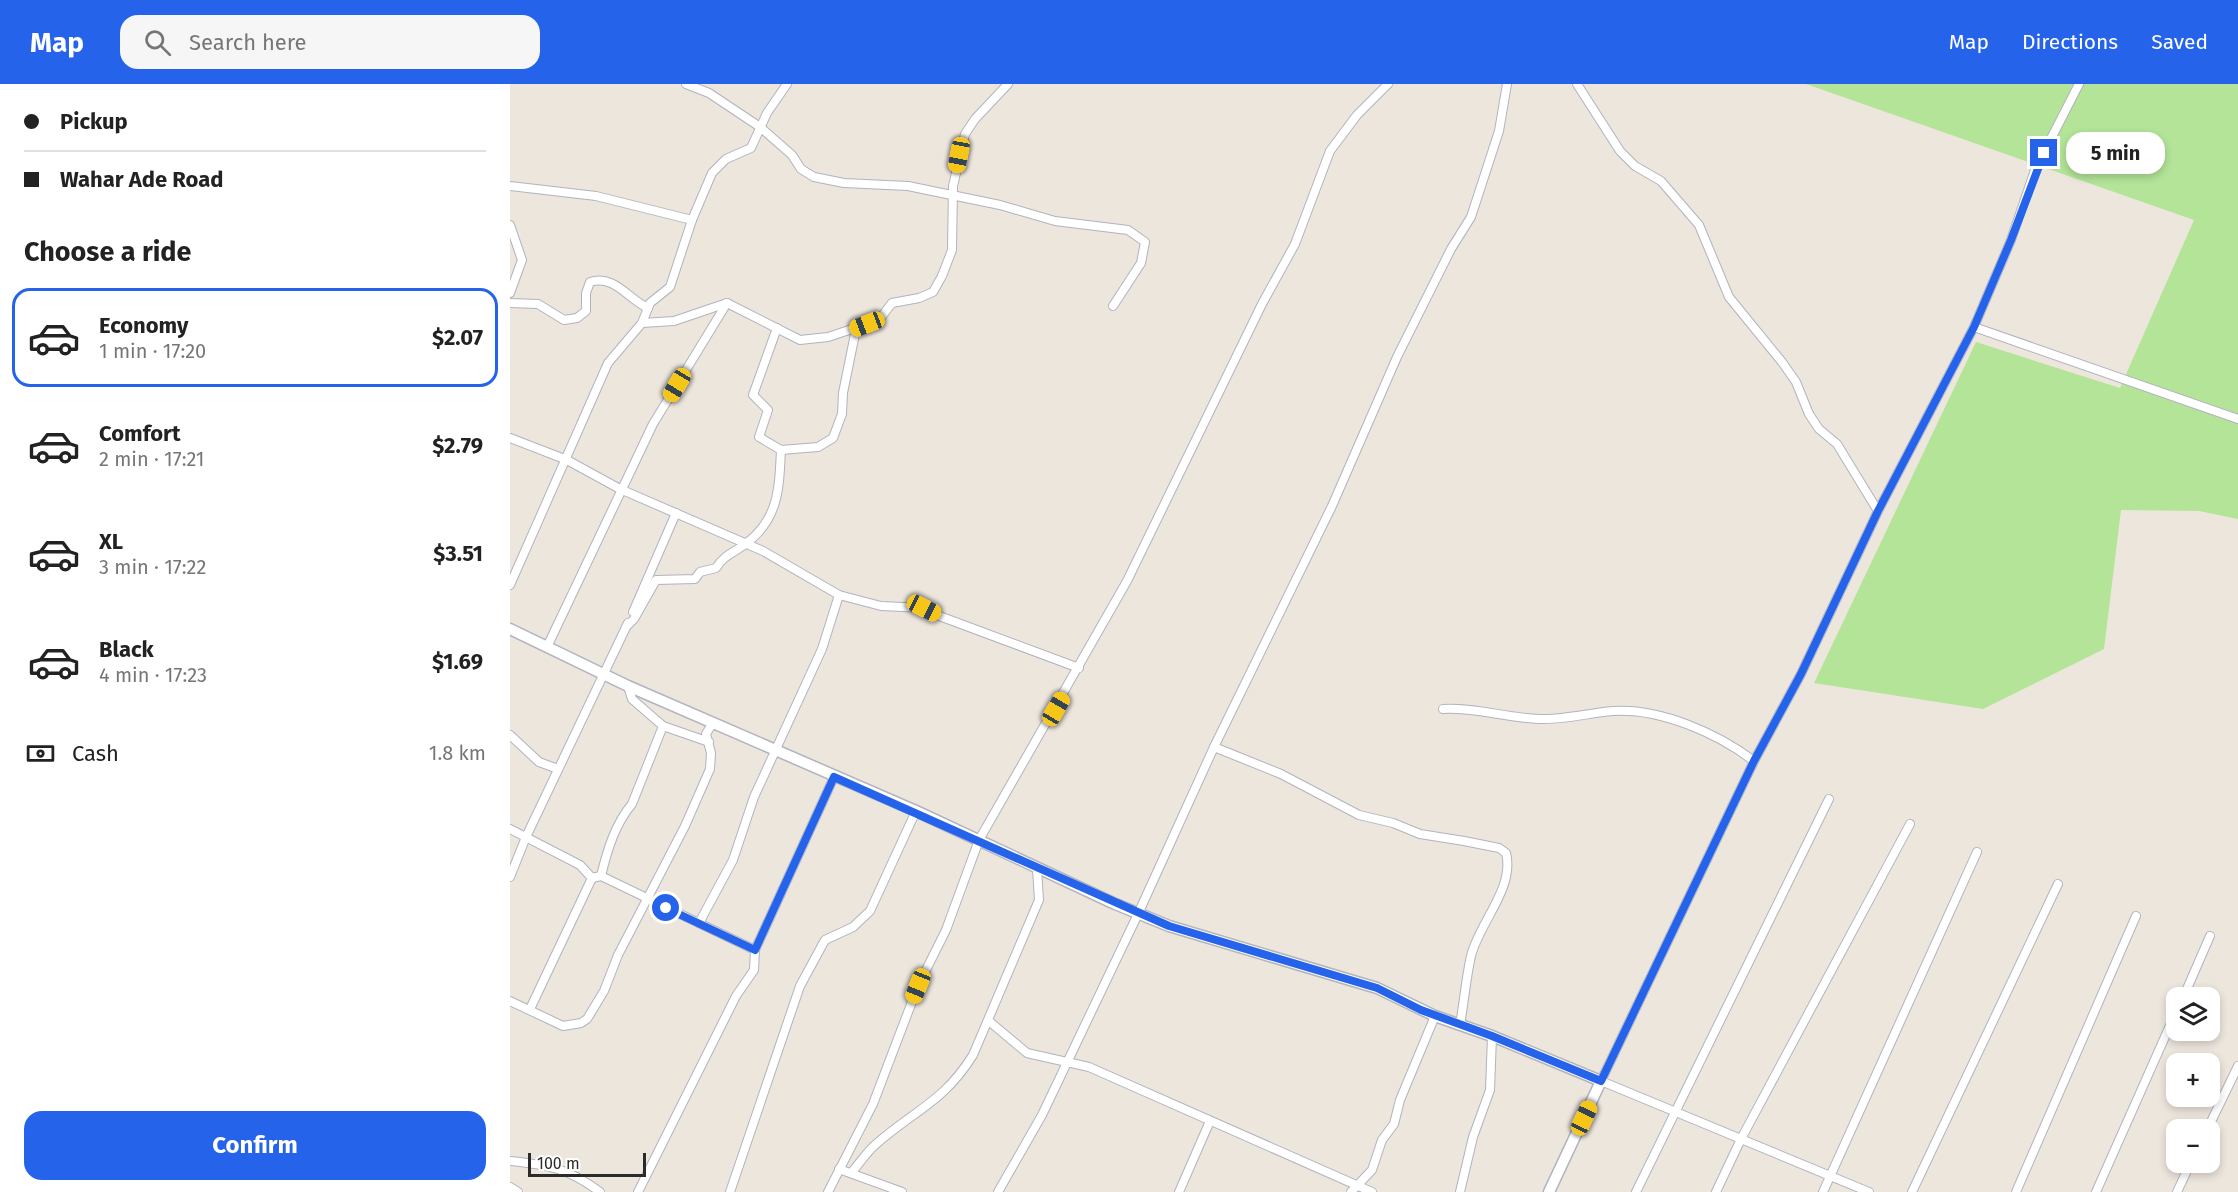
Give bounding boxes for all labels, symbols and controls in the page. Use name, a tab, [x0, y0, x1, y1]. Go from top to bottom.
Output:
search box	[120, 15, 540, 69]
text: Map	[30, 26, 84, 59]
icon: search	[141, 26, 174, 59]
text: Search here	[189, 29, 307, 56]
text: Map	[1949, 29, 1989, 55]
text: Directions	[2022, 29, 2118, 55]
text: Saved	[2151, 29, 2208, 55]
text: Pickup	[60, 108, 128, 135]
callout: 5 min	[2065, 132, 2164, 174]
car	[947, 136, 971, 174]
route end	[2030, 139, 2057, 166]
text: 5 min	[2091, 141, 2140, 165]
text: Wahar Ade Road	[60, 166, 223, 193]
text: Choose a ride	[24, 236, 191, 268]
car	[847, 309, 887, 339]
icon: car	[27, 311, 81, 365]
text: Economy	[99, 312, 188, 339]
text: $2.07	[432, 324, 483, 351]
text: 1 min · 17:20	[99, 339, 206, 363]
car	[660, 365, 694, 405]
icon: car	[27, 419, 81, 473]
text: Comfort	[99, 420, 180, 447]
text: $2.79	[432, 432, 483, 459]
text: 2 min · 17:21	[99, 447, 205, 471]
icon: car	[27, 527, 81, 581]
text: XL	[99, 528, 123, 555]
text: $3.51	[433, 540, 483, 567]
text: 3 min · 17:22	[99, 555, 206, 579]
car	[904, 592, 944, 624]
icon: car	[27, 635, 81, 689]
text: Black	[99, 636, 154, 663]
text: $1.69	[432, 648, 483, 675]
text: 4 min · 17:23	[99, 663, 207, 687]
car	[1039, 689, 1073, 729]
icon: cash	[24, 737, 57, 770]
text: Cash	[72, 740, 119, 767]
text: 1.8 km	[429, 741, 486, 765]
route start	[652, 894, 679, 921]
car	[903, 966, 933, 1006]
map controls	[2166, 987, 2220, 1173]
button: layers	[2166, 987, 2220, 1041]
button: +	[2166, 1053, 2220, 1107]
car	[1568, 1098, 1600, 1138]
button: Confirm	[24, 1111, 486, 1180]
button: −	[2166, 1119, 2220, 1173]
scale bar	[528, 1150, 646, 1178]
text: 100 m	[537, 1154, 580, 1173]

